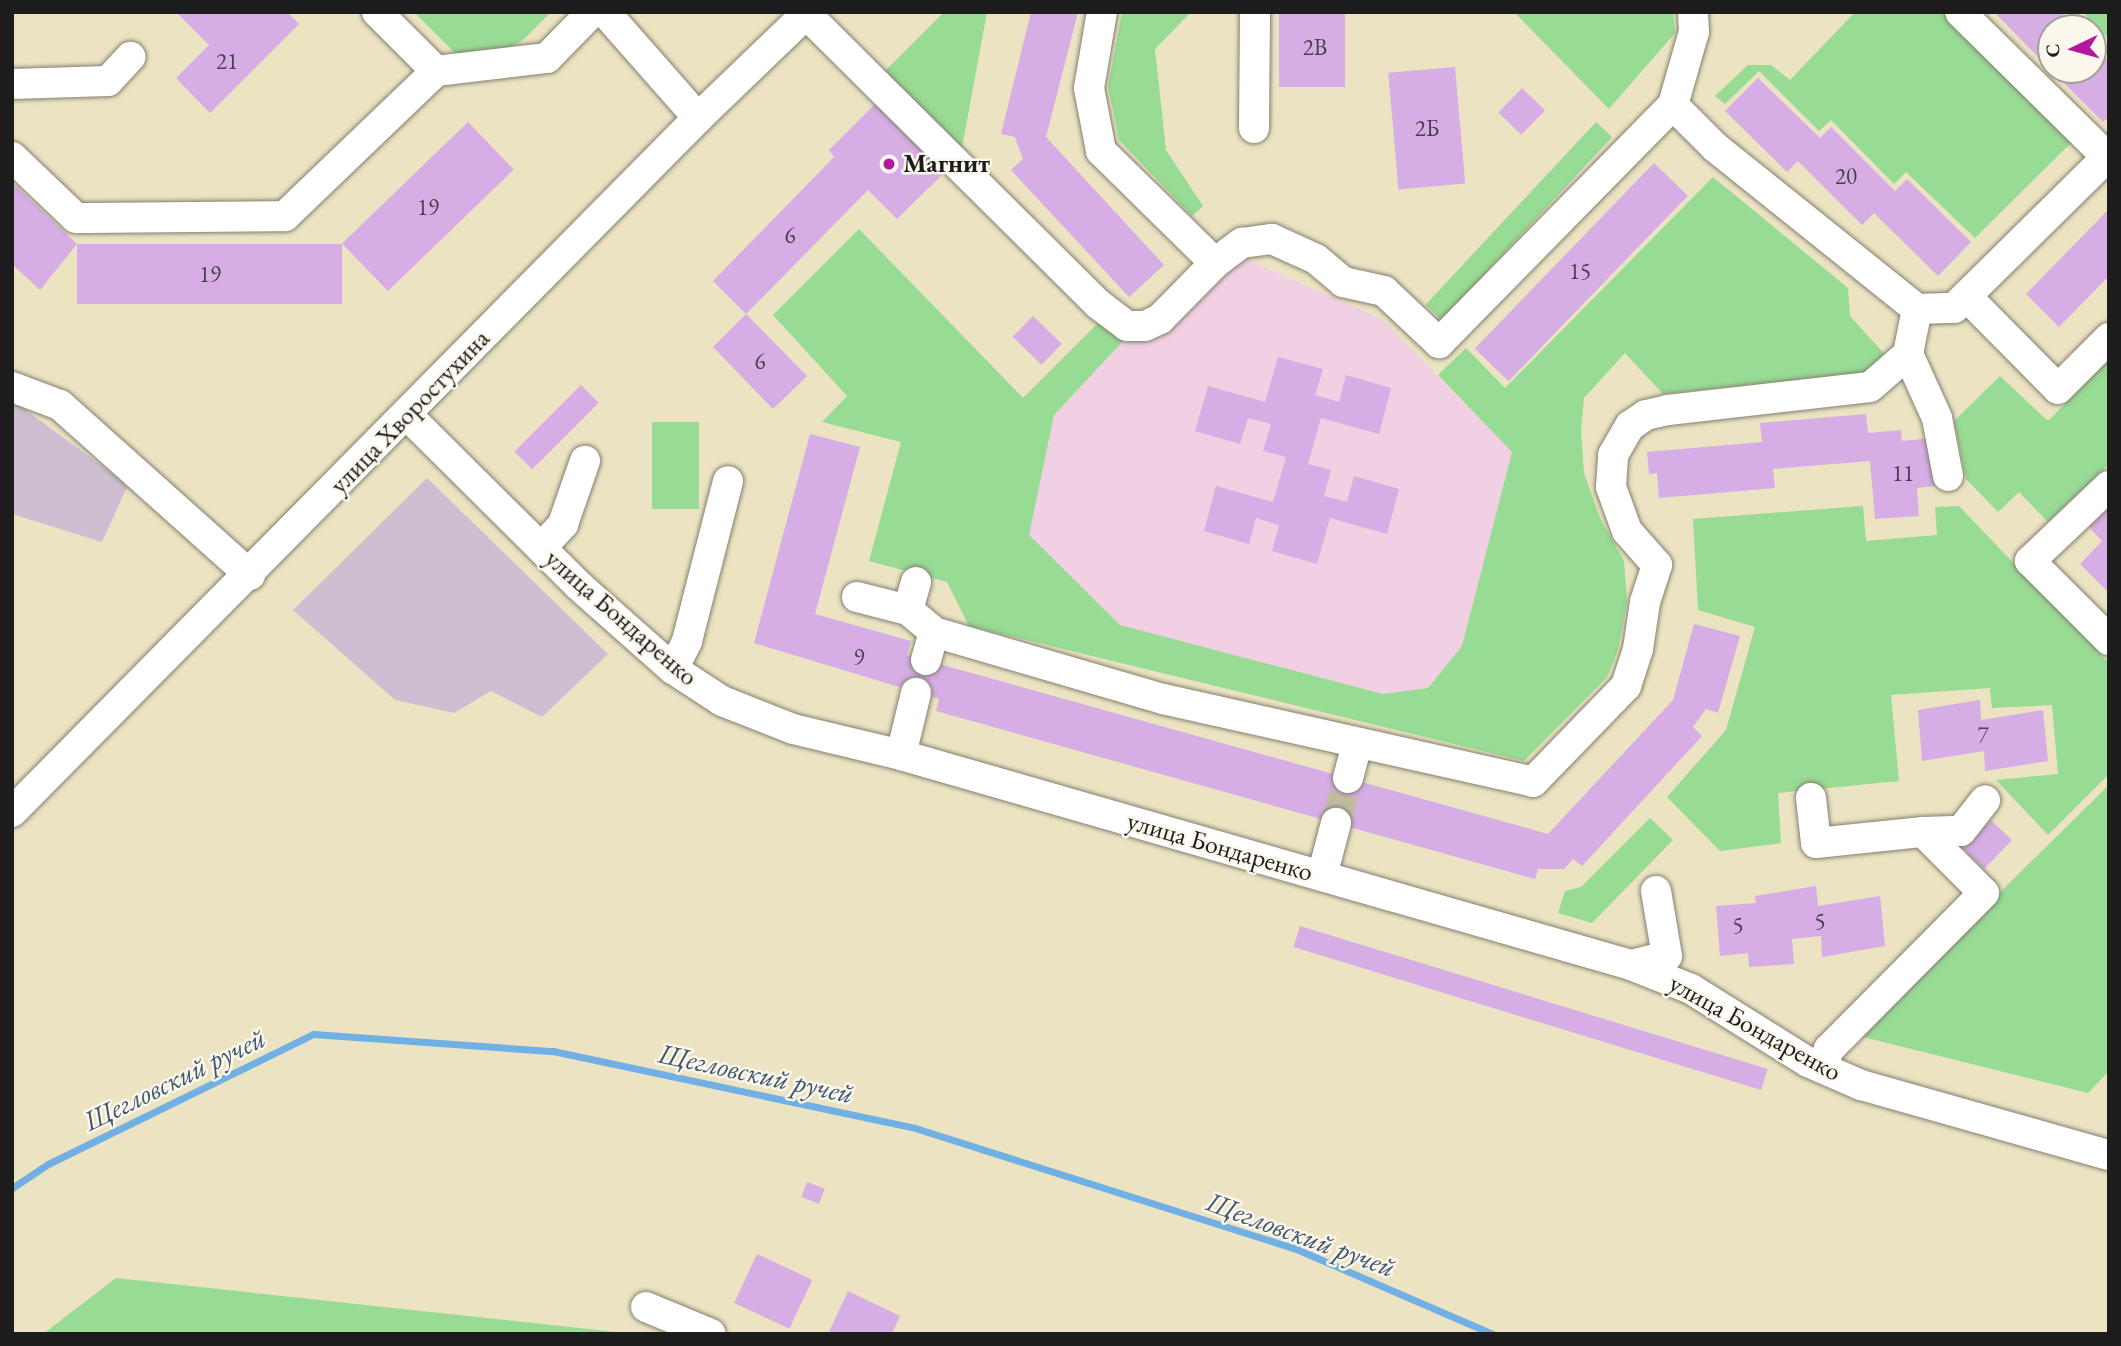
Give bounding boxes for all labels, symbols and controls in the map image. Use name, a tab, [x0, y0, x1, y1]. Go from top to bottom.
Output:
north arrow	[2037, 14, 2107, 84]
house number: 2В	[1303, 33, 1327, 61]
text: С	[2040, 43, 2066, 59]
house number: 21	[216, 47, 238, 75]
house number: 2Б	[1415, 114, 1439, 142]
place label: Магнит	[903, 148, 990, 180]
marker: Магнит	[881, 156, 897, 172]
house number: 20	[1835, 162, 1857, 190]
house number: 19	[417, 193, 439, 221]
house number: 6	[784, 221, 796, 249]
house number: 15	[1569, 257, 1591, 285]
house number: 19	[199, 260, 221, 288]
street label: улица Хворостухина	[324, 323, 496, 501]
house number: 6	[754, 347, 766, 375]
house number: 11	[1892, 459, 1914, 487]
street label: улица Бондаренко	[538, 543, 704, 693]
house number: 9	[853, 643, 865, 671]
house number: 7	[1977, 721, 1989, 749]
street label: улица Бондаренко	[1124, 806, 1316, 888]
house number: 5	[1814, 907, 1826, 935]
house number: 5	[1732, 911, 1744, 939]
street label: улица Бондаренко	[1664, 968, 1846, 1088]
water label: Щегловский ручей	[77, 1020, 271, 1138]
water label: Щегловский ручей	[655, 1036, 857, 1110]
water label: Щегловский ручей	[1202, 1184, 1400, 1284]

